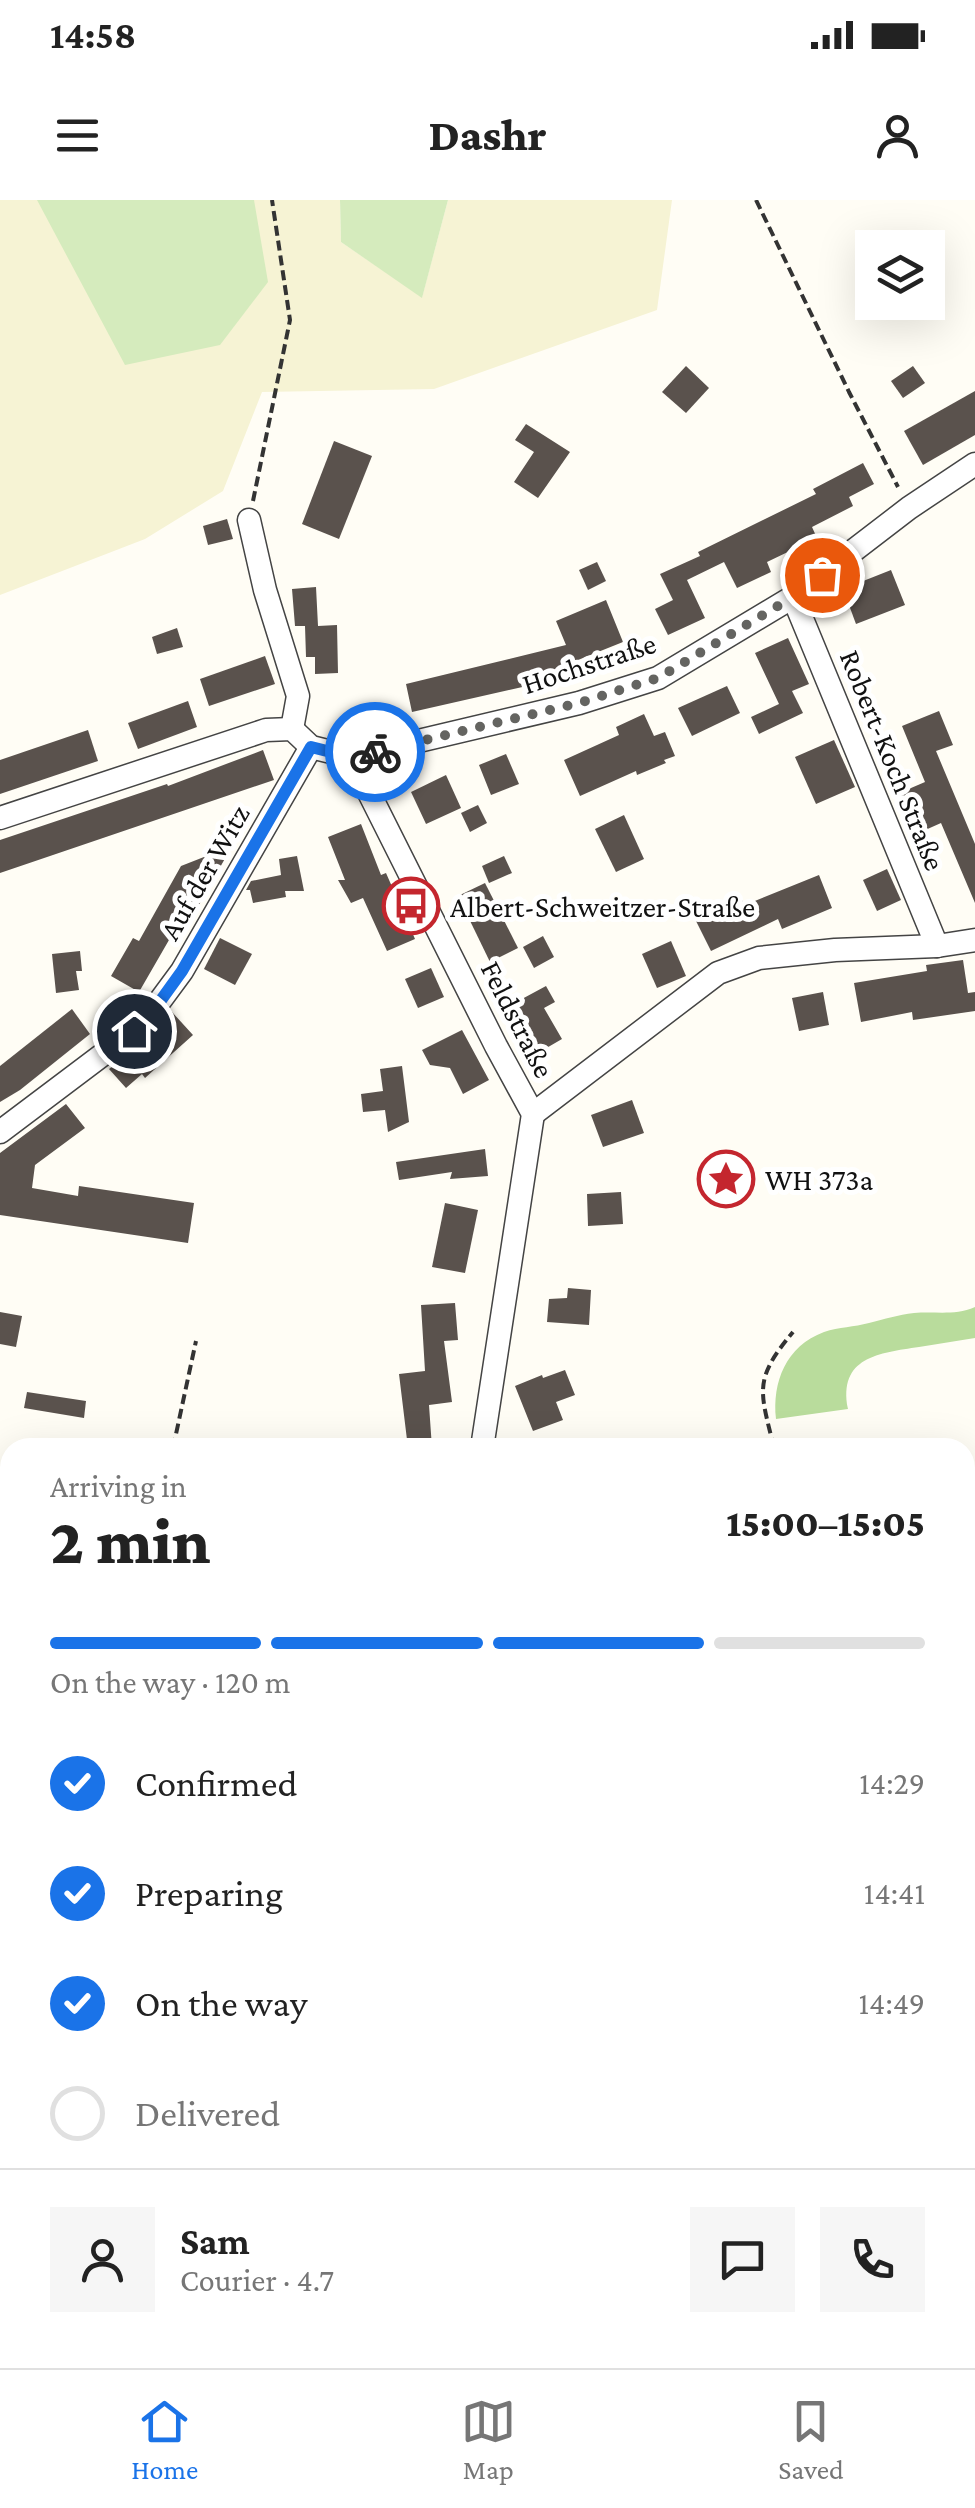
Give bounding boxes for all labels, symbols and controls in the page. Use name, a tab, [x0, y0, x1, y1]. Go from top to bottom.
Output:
text: 14:58	[50, 14, 136, 56]
icon: menu	[50, 108, 105, 163]
icon: person	[870, 108, 925, 163]
text: Dashr	[428, 110, 547, 160]
map controls	[855, 230, 945, 320]
button: layers	[855, 230, 945, 320]
pin	[780, 533, 865, 618]
icon: bag	[795, 548, 850, 603]
street label: Hochstraße	[518, 626, 660, 700]
street label: Robert-Koch Straße	[834, 645, 952, 875]
courier	[325, 702, 425, 802]
icon: bike	[348, 725, 403, 780]
street label: Auf der Witz	[152, 799, 256, 945]
bus stop icon: Albert-Schweitzer-Straße	[381, 876, 441, 936]
place label: Albert-Schweitzer-Straße	[450, 890, 755, 923]
street label: Feldstraße	[475, 955, 561, 1083]
pin	[92, 989, 177, 1074]
icon: home	[107, 1004, 162, 1059]
place icon: WH 373a	[696, 1149, 756, 1209]
place label: WH 373a	[765, 1163, 874, 1196]
text: Arriving in	[50, 1468, 187, 1504]
text: 15:00–15:05	[726, 1502, 925, 1544]
text: 2 min	[50, 1505, 211, 1577]
text: On the way · 120 m	[50, 1664, 291, 1700]
icon: check	[50, 1756, 105, 1811]
text: Confirmed	[135, 1762, 298, 1804]
text: 14:29	[859, 1765, 925, 1801]
icon: check	[50, 1866, 105, 1921]
text: Preparing	[135, 1872, 283, 1914]
text: 14:41	[864, 1875, 925, 1911]
icon: check	[50, 1976, 105, 2031]
text: On the way	[135, 1982, 307, 2024]
text: 14:49	[858, 1985, 925, 2021]
text: Delivered	[135, 2092, 280, 2134]
button: person	[50, 2207, 155, 2312]
button: chat	[690, 2207, 795, 2312]
button: phone	[820, 2207, 925, 2312]
text: Sam	[180, 2220, 250, 2262]
text: Courier · 4.7	[180, 2262, 334, 2298]
tab: Home	[131, 2394, 198, 2485]
tab: Map	[461, 2394, 516, 2485]
tab: Saved	[778, 2394, 844, 2485]

